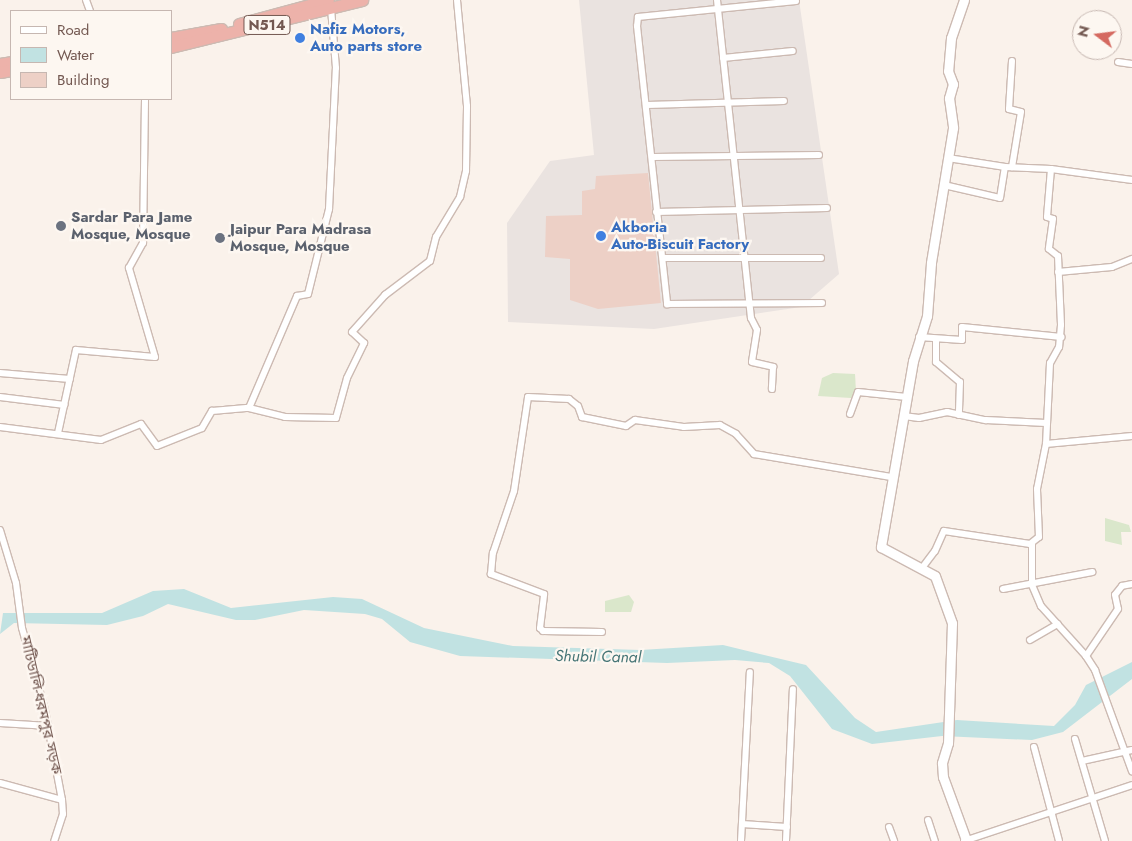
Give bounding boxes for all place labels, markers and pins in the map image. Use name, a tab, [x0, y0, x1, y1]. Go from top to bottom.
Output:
place label: Nafiz Motors, Auto parts store	[310, 20, 422, 55]
marker: Nafiz Motors, Auto parts store	[294, 32, 306, 44]
place label: Sardar Para Jame Mosque, Mosque	[71, 208, 192, 243]
place label: Akboria Auto-Biscuit Factory	[611, 218, 749, 253]
marker: Sardar Para Jame Mosque, Mosque	[55, 220, 67, 232]
place label: Jaipur Para Madrasa Mosque, Mosque	[230, 220, 371, 255]
marker: Akboria Auto-Biscuit Factory	[595, 230, 607, 242]
marker: Jaipur Para Madrasa Mosque, Mosque	[214, 232, 226, 244]

